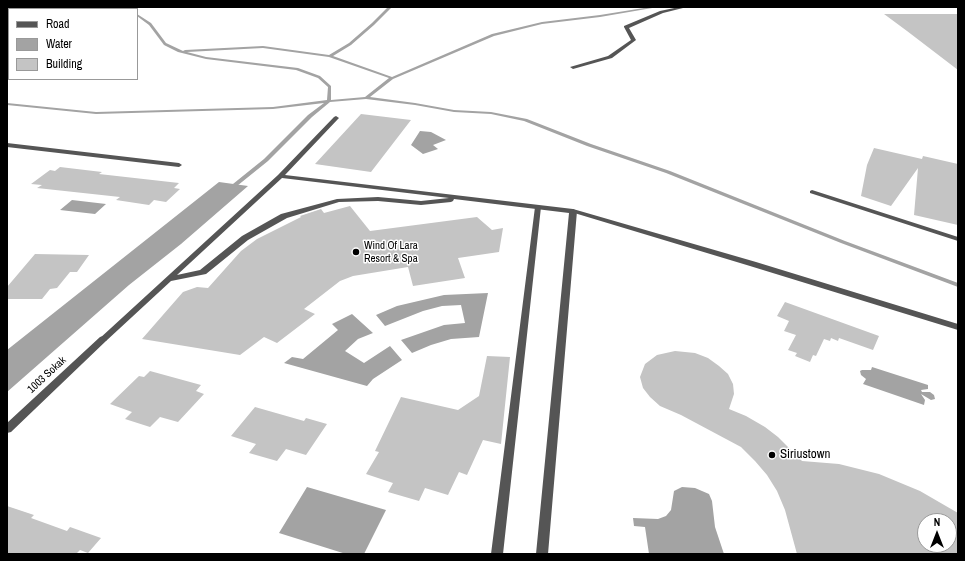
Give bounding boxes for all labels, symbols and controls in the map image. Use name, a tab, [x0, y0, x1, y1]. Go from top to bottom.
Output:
legend	[8, 8, 138, 80]
text: Road	[46, 16, 70, 32]
text: Water	[46, 36, 72, 52]
text: Building	[46, 56, 82, 72]
place label: Wind Of Lara Resort & Spa	[364, 239, 418, 265]
marker: Wind Of Lara Resort & Spa	[351, 247, 361, 257]
street label: 1003 Sokak	[25, 354, 69, 396]
place label: Siriustown	[780, 447, 830, 463]
marker: Siriustown	[767, 450, 777, 460]
north arrow	[917, 513, 957, 553]
text: N	[934, 515, 940, 529]

